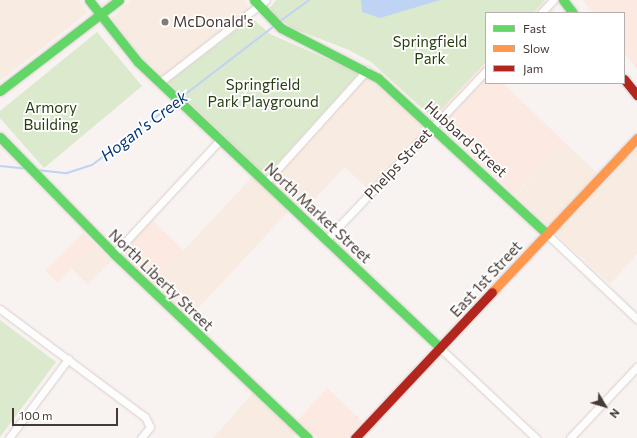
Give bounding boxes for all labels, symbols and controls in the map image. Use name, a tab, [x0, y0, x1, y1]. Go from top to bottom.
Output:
legend	[485, 12, 625, 84]
place label: McDonald's	[173, 13, 254, 31]
marker: McDonald's	[160, 17, 170, 27]
text: Fast	[523, 21, 546, 35]
park label: Springfield Park	[393, 32, 467, 67]
text: Slow	[523, 41, 550, 55]
text: Jam	[523, 61, 543, 75]
park label: Springfield Park Playground	[207, 75, 319, 110]
water label: Hogan's Creek	[97, 87, 191, 165]
street label: Hubbard Street	[421, 97, 511, 181]
park label: Armory Building	[24, 98, 78, 133]
street label: Phelps Street	[361, 125, 435, 203]
street label: North Market Street	[261, 159, 375, 267]
street label: North Liberty Street	[105, 225, 217, 335]
street label: East 1st Street	[446, 237, 526, 321]
north arrow	[585, 386, 625, 426]
scale bar	[14, 400, 120, 426]
text: N	[607, 406, 623, 421]
text: 100 m	[19, 408, 53, 422]

